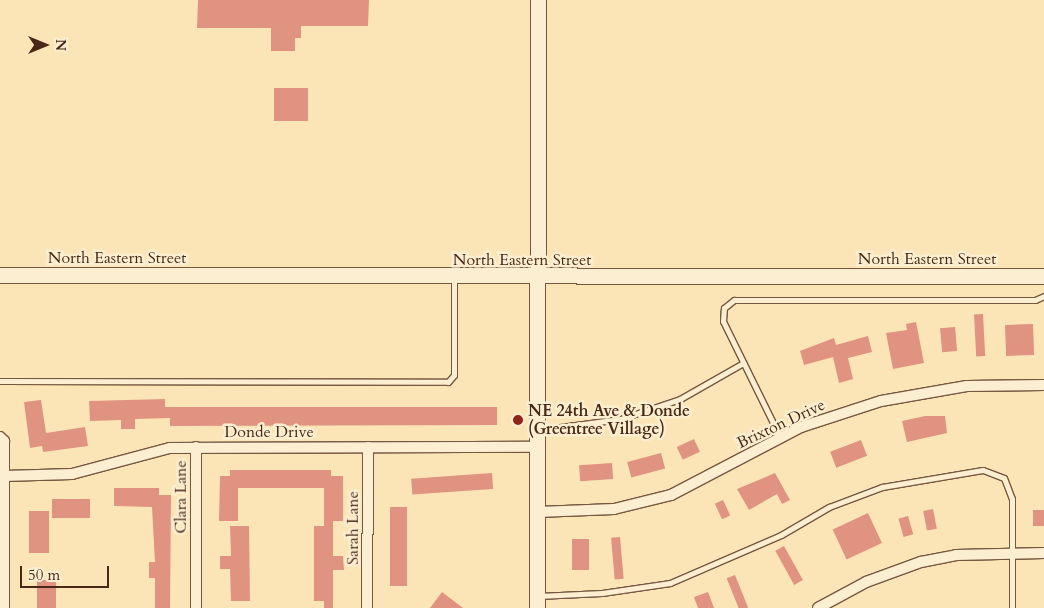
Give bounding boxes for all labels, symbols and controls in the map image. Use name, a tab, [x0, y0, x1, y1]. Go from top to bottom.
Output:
north arrow	[20, 20, 70, 70]
text: N	[51, 39, 70, 51]
street label: North Eastern Street	[48, 248, 186, 268]
street label: North Eastern Street	[858, 249, 996, 269]
street label: North Eastern Street	[453, 250, 591, 270]
street label: Brixton Drive	[734, 395, 828, 453]
place label: NE 24th Ave & Donde (Greentree Village)	[528, 401, 690, 439]
marker: NE 24th Ave & Donde (Greentree Village)	[512, 414, 524, 426]
street label: Donde Drive	[224, 422, 314, 442]
street label: Clara Lane	[171, 460, 191, 534]
street label: Sarah Lane	[343, 491, 363, 565]
scale bar	[22, 556, 111, 588]
text: 50 m	[28, 565, 60, 585]

